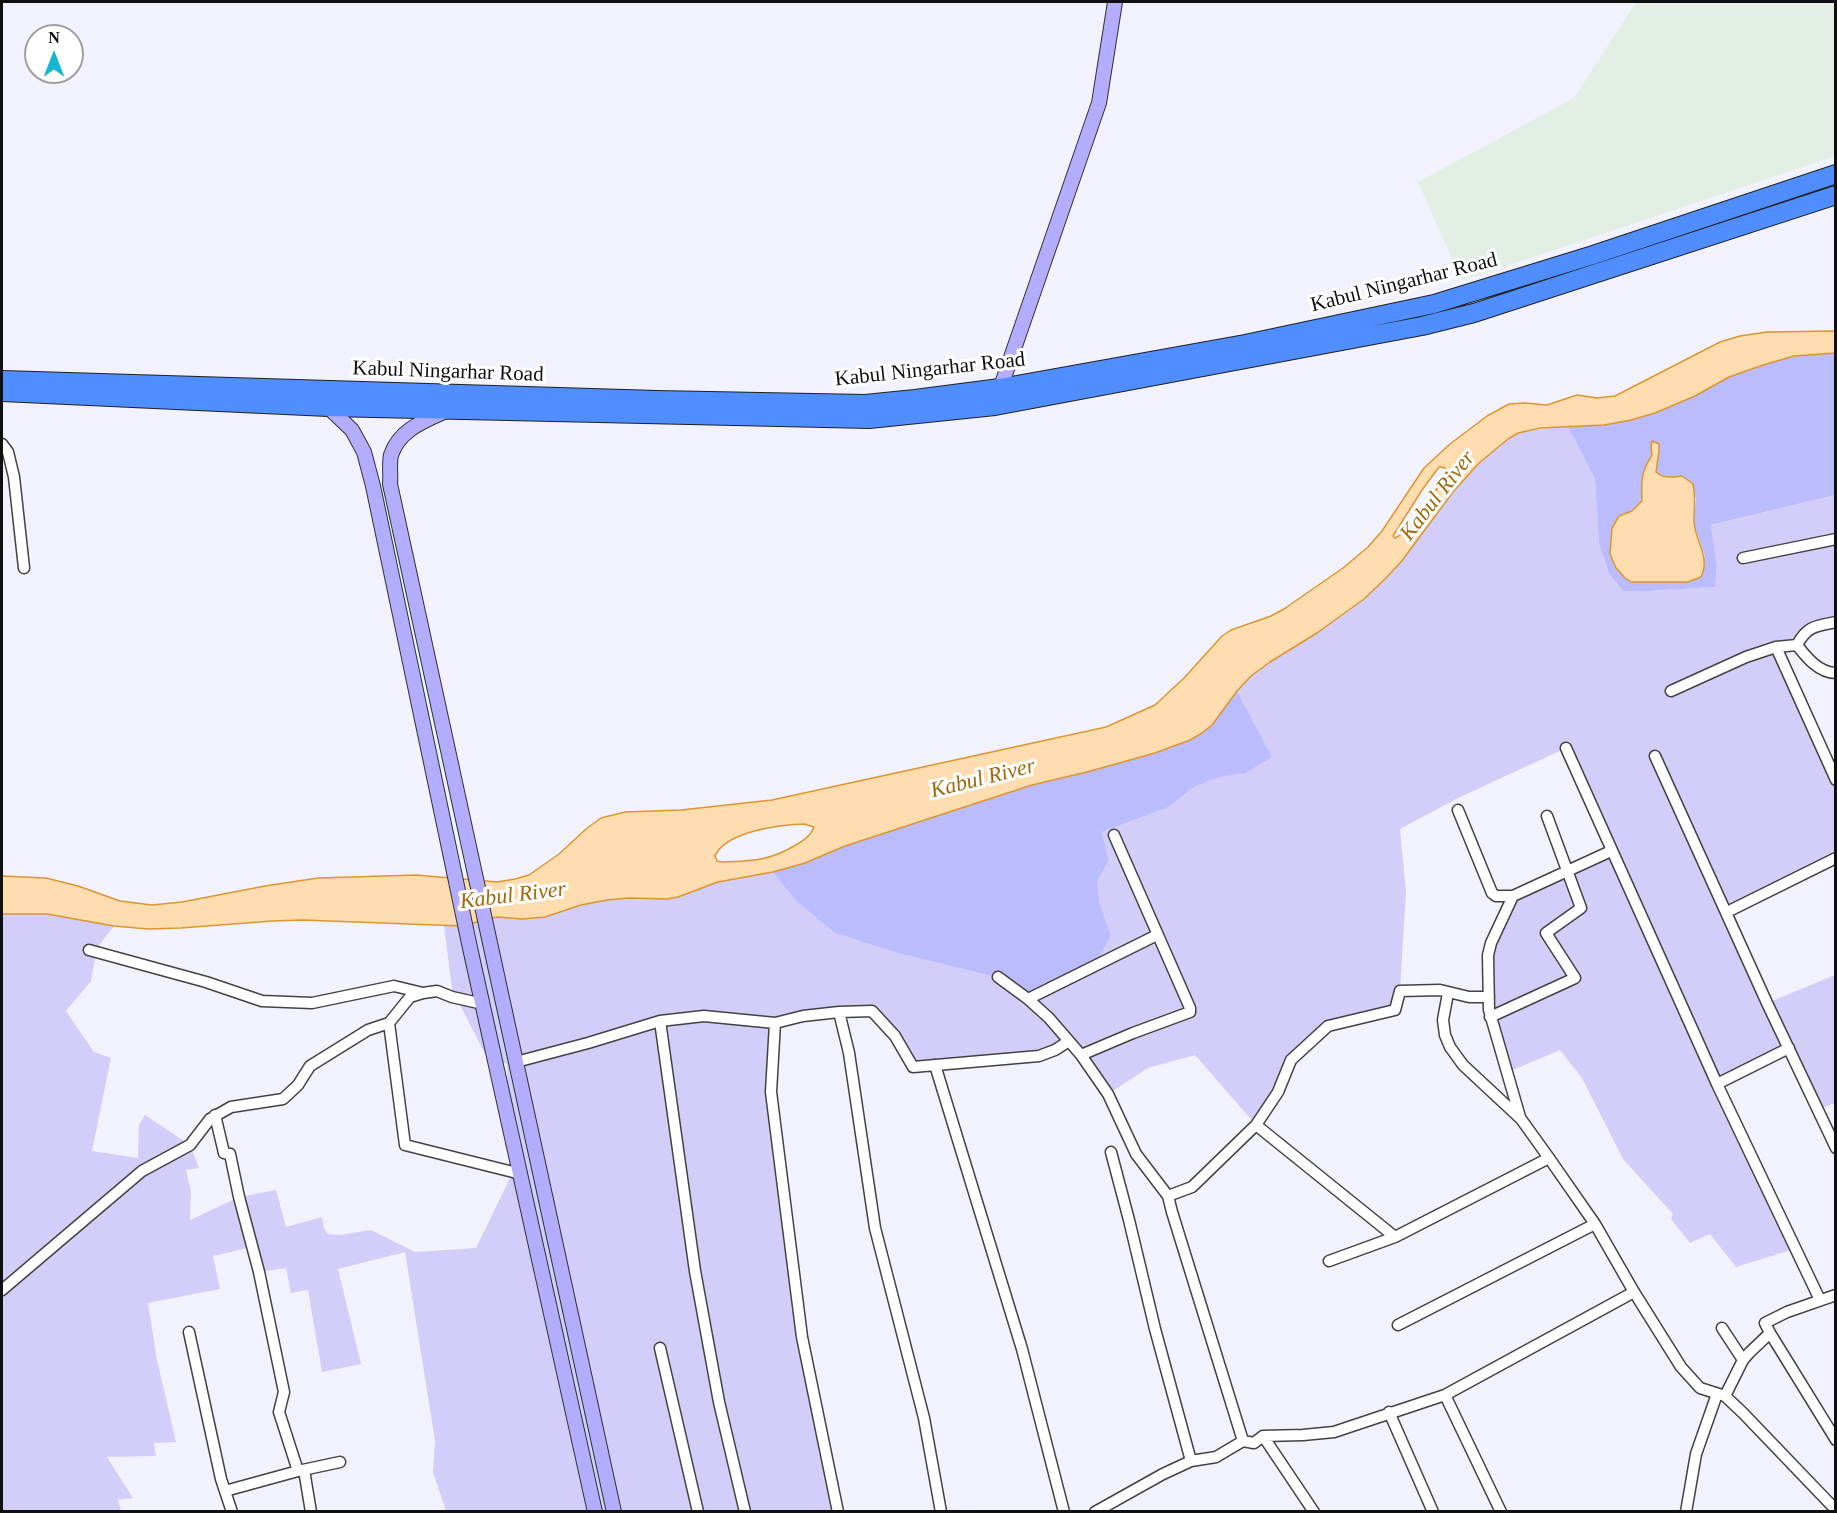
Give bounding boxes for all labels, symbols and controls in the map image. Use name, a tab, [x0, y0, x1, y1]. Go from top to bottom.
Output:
north arrow	[24, 24, 84, 84]
text: N	[48, 29, 60, 46]
street label: Kabul Ningarhar Road	[1308, 248, 1500, 318]
street label: Kabul Ningarhar Road	[834, 347, 1026, 393]
street label: Kabul Ningarhar Road	[352, 356, 544, 388]
water label: Kabul River	[1395, 446, 1481, 546]
water label: Kabul River	[928, 753, 1038, 805]
water label: Kabul River	[458, 876, 568, 916]

